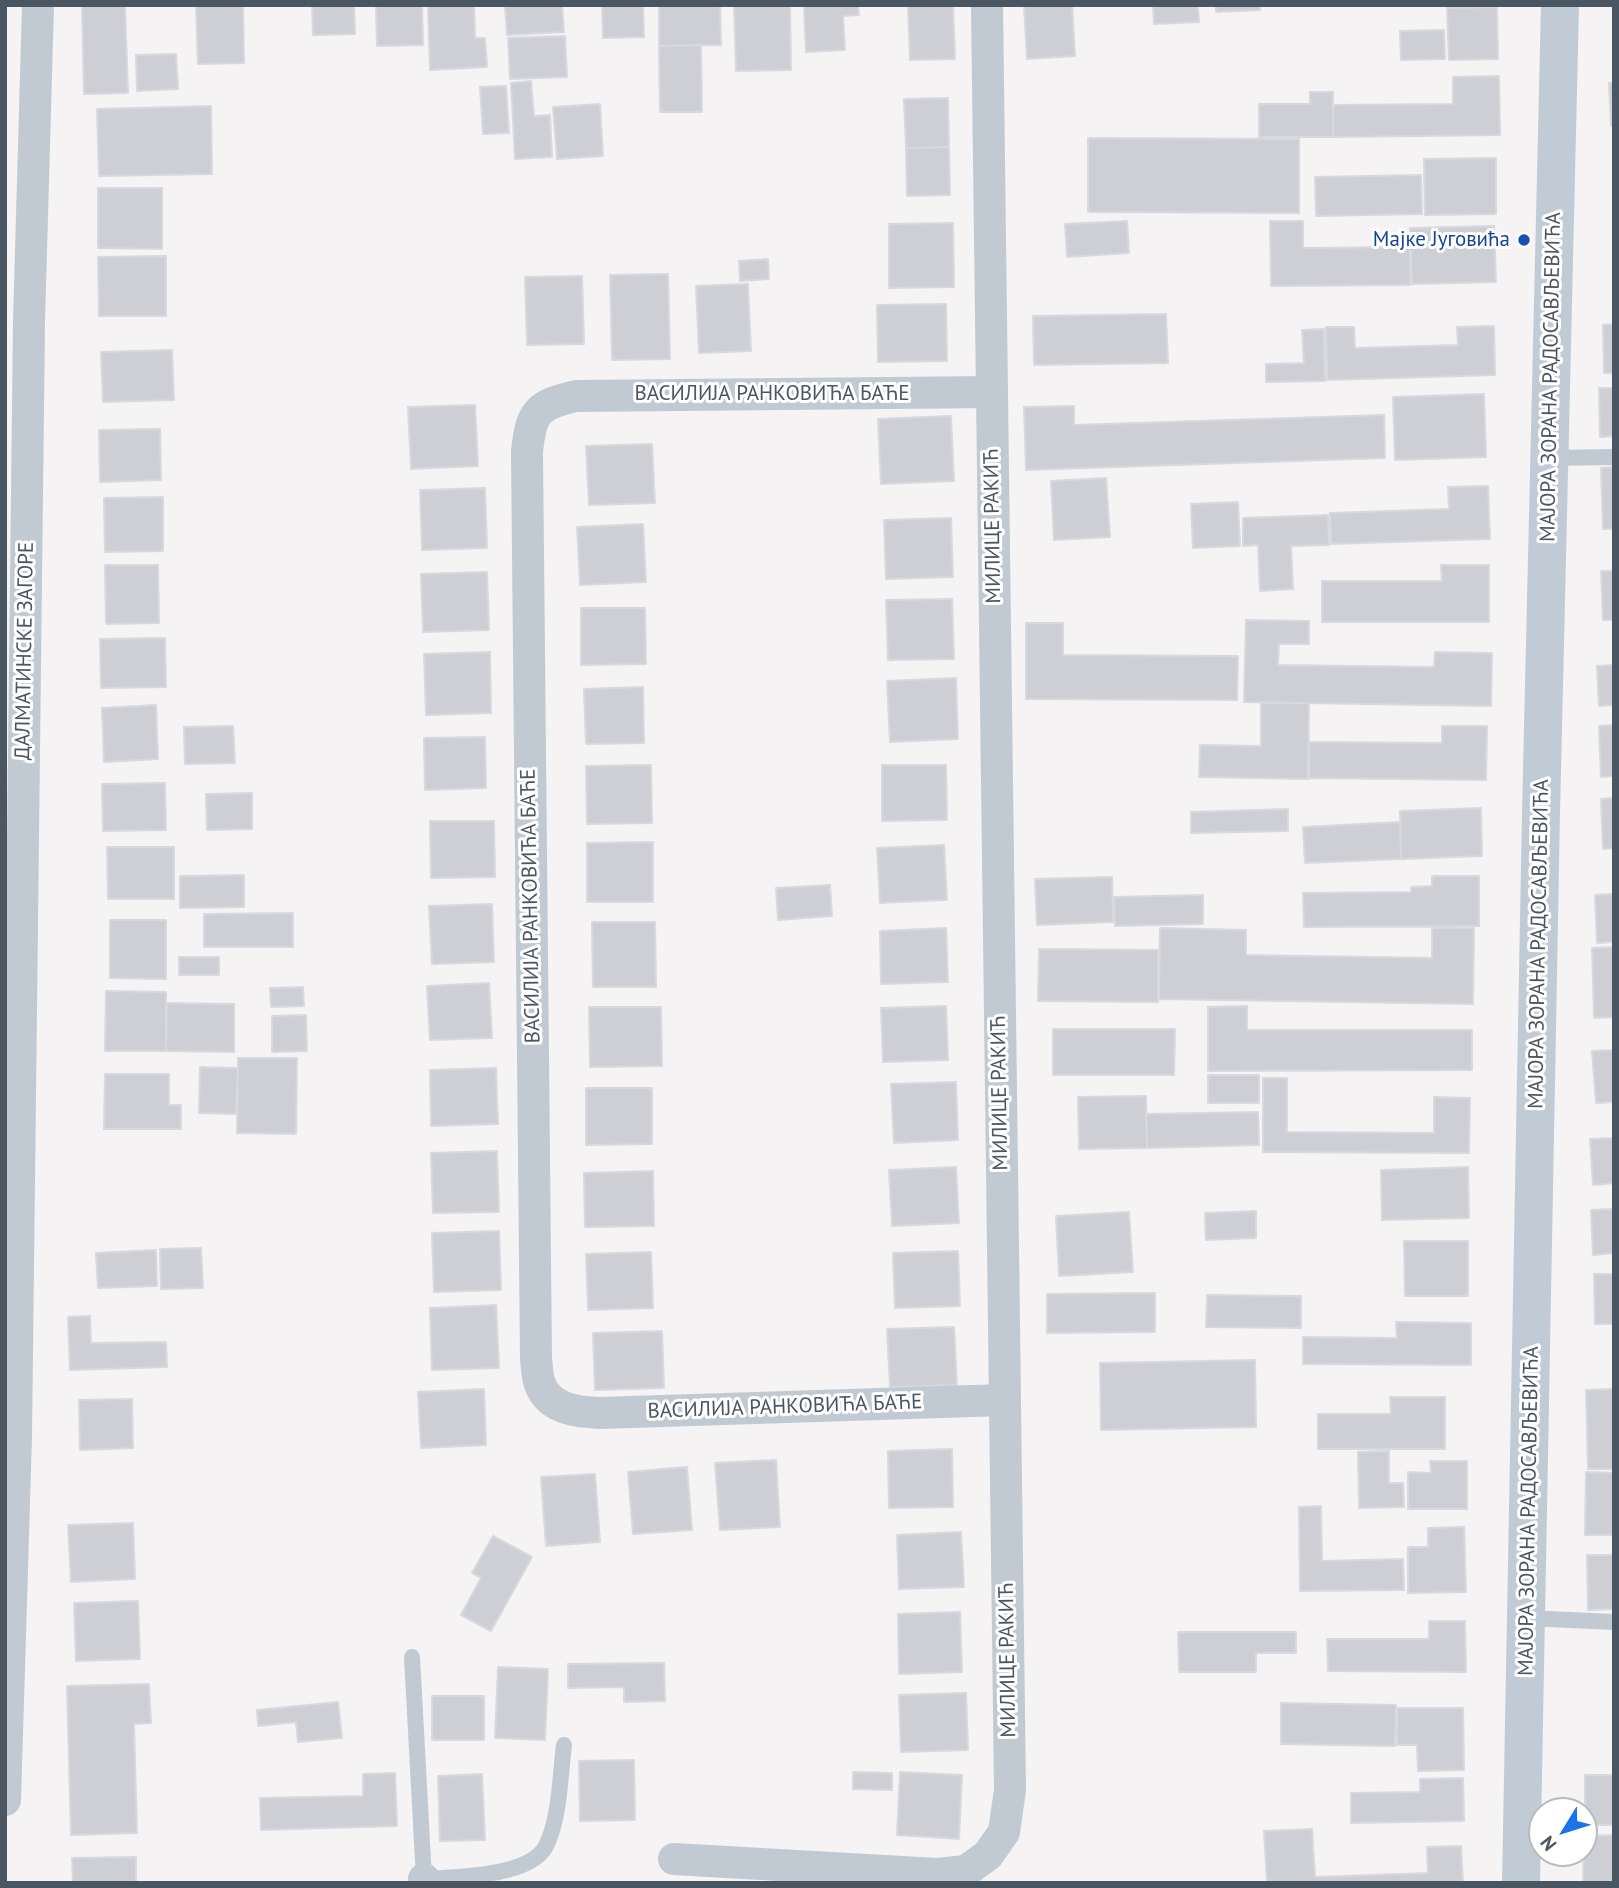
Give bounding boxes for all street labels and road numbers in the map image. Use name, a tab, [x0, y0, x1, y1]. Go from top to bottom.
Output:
street label: МАЈОРА ЗОРАНА РАДОСАВЉЕВИЋА	[1536, 212, 1566, 542]
street label: ВАСИЛИЈА РАНКОВИЋА БАЋЕ	[635, 381, 909, 407]
street label: МИЛИЦЕ РАКИЋ	[979, 448, 1007, 604]
street label: ДАЛМАТИНСКЕ ЗАГОРЕ	[10, 542, 40, 760]
street label: ВАСИЛИЈА РАНКОВИЋА БАЋЕ	[516, 768, 546, 1044]
street label: МАЈОРА ЗОРАНА РАДОСАВЉЕВИЋА	[1524, 779, 1554, 1109]
street label: МИЛИЦЕ РАКИЋ	[986, 1015, 1014, 1171]
street label: МАЈОРА ЗОРАНА РАДОСАВЉЕВИЋА	[1514, 1346, 1544, 1676]
street label: ВАСИЛИЈА РАНКОВИЋА БАЋЕ	[647, 1390, 923, 1424]
street label: МИЛИЦЕ РАКИЋ	[994, 1582, 1022, 1738]

